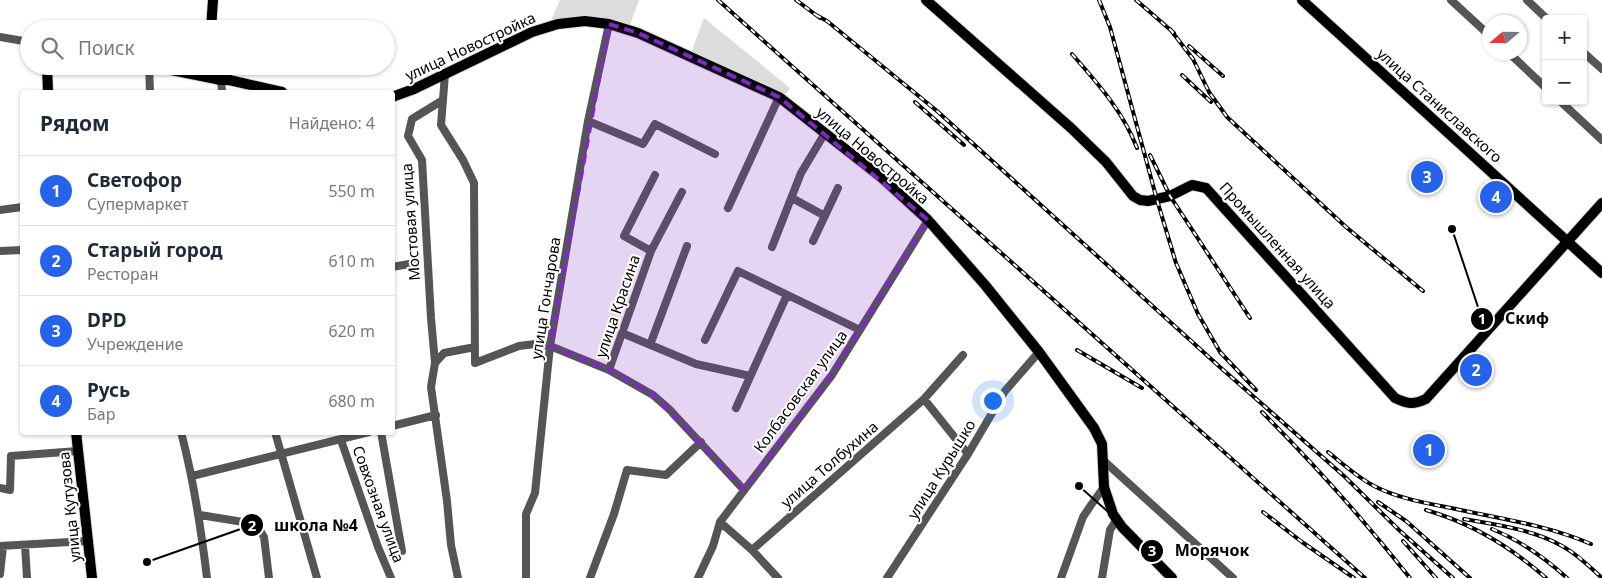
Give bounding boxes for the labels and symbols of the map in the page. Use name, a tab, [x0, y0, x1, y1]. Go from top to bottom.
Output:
street label: улица Новостройка	[402, 7, 538, 85]
north arrow	[1482, 15, 1527, 60]
street label: улица Станиславского	[1373, 43, 1507, 167]
street label: улица Новостройка	[812, 102, 934, 208]
pin: 3	[1411, 158, 1443, 196]
street label: Мостовая улица	[396, 163, 424, 281]
street label: Промышленная улица	[1216, 177, 1340, 313]
pin: 4	[1480, 178, 1512, 216]
street label: улица Гончарова	[525, 235, 565, 361]
street label: улица Красина	[590, 252, 644, 360]
callout: Скиф	[1470, 303, 1559, 334]
text: Скиф	[1505, 307, 1549, 329]
text: 1	[1478, 308, 1486, 328]
street label: Колбасовская улица	[749, 326, 851, 456]
pin: 2	[1460, 351, 1492, 389]
your location	[980, 388, 1006, 414]
street label: улица Курышко	[902, 415, 980, 523]
street label: улица Толбухина	[776, 416, 882, 512]
pin: 1	[1413, 431, 1445, 469]
street label: Совхозная улица	[349, 443, 409, 565]
street label: улица Кутузова	[53, 451, 85, 563]
callout: школа №4	[239, 510, 368, 541]
text: школа №4	[274, 514, 358, 536]
text: 2	[248, 515, 257, 535]
callout: Морячок	[1140, 535, 1260, 566]
text: Морячок	[1175, 539, 1249, 561]
text: 3	[1148, 540, 1156, 560]

